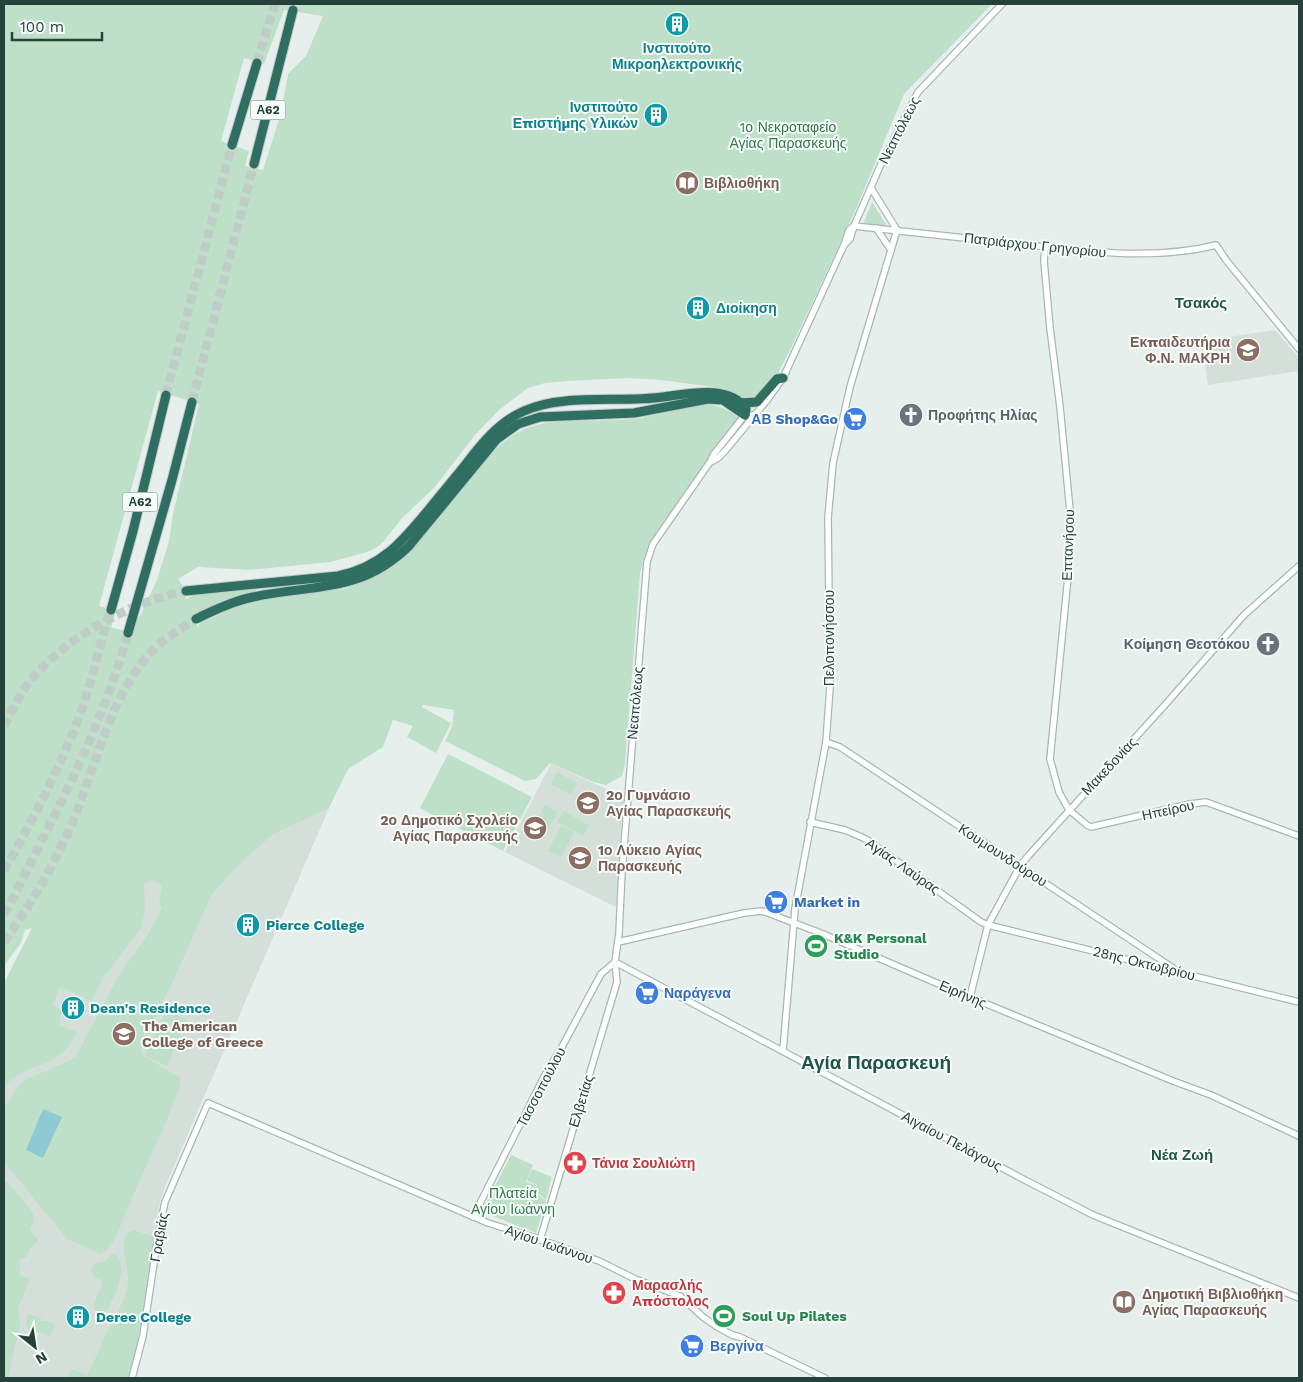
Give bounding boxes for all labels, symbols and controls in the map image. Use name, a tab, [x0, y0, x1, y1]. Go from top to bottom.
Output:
scale bar	[12, 10, 102, 42]
building icon: Ινστιτούτο Μικροηλεκτρονικής	[664, 11, 690, 37]
text: 100 m	[20, 18, 64, 36]
place label: Ινστιτούτο Μικροηλεκτρονικής	[612, 40, 742, 72]
street label: Νεαπόλεως	[875, 94, 923, 166]
place label: Ινστιτούτο Επιστήμης Υλικών	[513, 99, 638, 131]
road number: Α62	[250, 100, 286, 120]
building icon: Ινστιτούτο Επιστήμης Υλικών	[643, 102, 669, 128]
park label: 1ο Νεκροταφείο Αγίας Παρασκευής	[729, 119, 847, 151]
library icon: Βιβλιοθήκη	[674, 170, 700, 196]
place label: Βιβλιοθήκη	[704, 175, 779, 191]
street label: Πατριάρχου Γρηγορίου	[963, 230, 1107, 260]
district label: Τσακός	[1175, 294, 1227, 312]
building icon: Διοίκηση	[685, 295, 711, 321]
place label: Διοίκηση	[716, 300, 777, 316]
place label: Εκπαιδευτήρια Φ.Ν. ΜΑΚΡΗ	[1130, 334, 1230, 366]
school or university icon: Εκπαιδευτήρια Φ.Ν. ΜΑΚΡΗ	[1235, 337, 1261, 363]
church icon: Προφήτης Ηλίας	[898, 402, 924, 428]
supermarket icon: ΑΒ Shop&Go	[842, 406, 868, 432]
place label: Προφήτης Ηλίας	[928, 407, 1038, 423]
place label: ΑΒ Shop&Go	[751, 411, 838, 427]
road number: Α62	[122, 492, 158, 512]
street label: Επτανήσου	[1059, 509, 1077, 581]
street label: Πελοπονήσσου	[821, 590, 837, 686]
church icon: Κοίμηση Θεοτόκου	[1255, 631, 1281, 657]
place label: Κοίμηση Θεοτόκου	[1124, 636, 1250, 652]
street label: Νεαπόλεως	[624, 666, 646, 740]
street label: Μακεδονίας	[1078, 733, 1140, 798]
place label: 2ο Γυμνάσιο Αγίας Παρασκευής	[606, 787, 731, 819]
school or university icon: 2ο Γυμνάσιο Αγίας Παρασκευής	[575, 790, 601, 816]
street label: Ηπείρου	[1140, 797, 1196, 823]
place label: 2ο Δημοτικό Σχολείο Αγίας Παρασκευής	[380, 812, 518, 844]
school or university icon: 2ο Δημοτικό Σχολείο Αγίας Παρασκευής	[522, 815, 548, 841]
street label: Κουμουνδούρου	[956, 820, 1050, 890]
street label: Αγίας Λαύρας	[863, 835, 943, 898]
place label: 1ο Λύκειο Αγίας Παρασκευής	[598, 842, 702, 874]
school or university icon: 1ο Λύκειο Αγίας Παρασκευής	[567, 845, 593, 871]
supermarket icon: Market in	[763, 889, 789, 915]
place label: Market in	[794, 894, 860, 910]
building icon: Pierce College	[235, 912, 261, 938]
place label: Pierce College	[266, 917, 365, 933]
place label: K&K Personal Studio	[834, 930, 927, 962]
sports icon: K&K Personal Studio	[803, 933, 829, 959]
street label: 28ης Οκτωβρίου	[1091, 943, 1197, 983]
street label: Ειρήνης	[937, 977, 989, 1011]
supermarket icon: Ναράγενα	[634, 980, 660, 1006]
place label: Ναράγενα	[664, 985, 731, 1001]
building icon: Dean's Residence	[60, 995, 86, 1021]
place label: Dean's Residence	[90, 1000, 211, 1016]
place label: The American College of Greece	[142, 1018, 263, 1050]
school or university icon: The American College of Greece	[111, 1021, 137, 1047]
street label: Τασσοπούλου	[513, 1044, 569, 1130]
district label: Αγία Παρασκευή	[801, 1051, 951, 1074]
street label: Ελβετίας	[565, 1073, 597, 1129]
street label: Αιγαίου Πελάγους	[899, 1108, 1005, 1174]
district label: Νέα Ζωή	[1151, 1146, 1213, 1164]
pharmacy icon: Τάνια Σουλιώτη	[562, 1150, 588, 1176]
place label: Τάνια Σουλιώτη	[592, 1155, 695, 1171]
park label: Πλατεία Αγίου Ιωάννη	[471, 1185, 555, 1217]
street label: Γραβιάς	[147, 1211, 171, 1263]
street label: Αγίου Ιωάννου	[503, 1221, 595, 1267]
place label: Μαρασλής Απόστολος	[632, 1277, 709, 1309]
pharmacy icon: Μαρασλής Απόστολος	[601, 1280, 627, 1306]
place label: Δημοτική Βιβλιοθήκη Αγίας Παρασκευής	[1142, 1286, 1283, 1318]
library icon: Δημοτική Βιβλιοθήκη Αγίας Παρασκευής	[1111, 1289, 1137, 1315]
sports icon: Soul Up Pilates	[711, 1303, 737, 1329]
building icon: Deree College	[65, 1304, 91, 1330]
place label: Soul Up Pilates	[742, 1308, 847, 1324]
place label: Deree College	[96, 1309, 191, 1325]
north arrow	[10, 1322, 60, 1372]
supermarket icon: Βεργίνα	[679, 1333, 705, 1359]
place label: Βεργίνα	[710, 1338, 764, 1354]
text: N	[33, 1349, 50, 1368]

